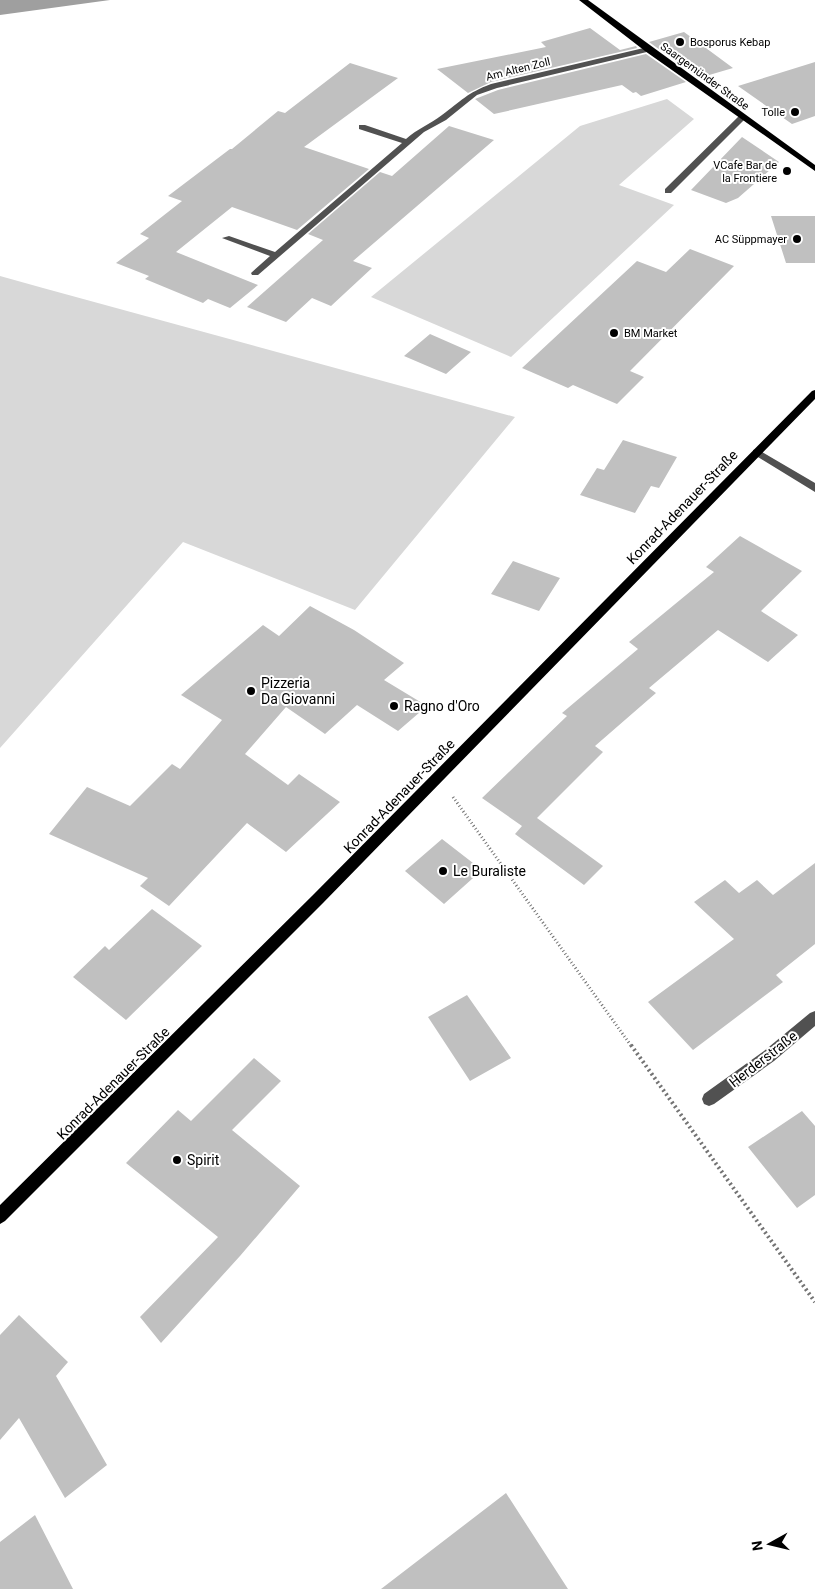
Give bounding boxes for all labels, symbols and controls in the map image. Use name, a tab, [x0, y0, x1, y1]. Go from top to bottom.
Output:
marker: Bosporus Kebap	[674, 36, 686, 48]
place label: Bosporus Kebap	[690, 36, 770, 49]
street label: Saargemünder Straße	[658, 40, 752, 113]
street label: Am Alten Zoll	[485, 55, 552, 84]
place label: Tolle	[762, 106, 785, 119]
marker: Tolle	[789, 106, 801, 118]
place label: VCafe Bar de la Frontiere	[713, 159, 777, 185]
marker: VCafe Bar de la Frontiere	[781, 165, 793, 177]
place label: AC Süppmayer	[715, 233, 787, 246]
marker: AC Süppmayer	[791, 233, 803, 245]
marker: BM Market	[608, 327, 620, 339]
place label: BM Market	[624, 327, 678, 340]
street label: Konrad-Adenauer-Straße	[623, 447, 741, 567]
place label: Pizzeria Da Giovanni	[261, 675, 335, 707]
marker: Pizzeria Da Giovanni	[245, 685, 257, 697]
place label: Ragno d'Oro	[404, 698, 480, 714]
marker: Ragno d'Oro	[388, 700, 400, 712]
street label: Konrad-Adenauer-Straße	[340, 736, 458, 856]
place label: Le Buraliste	[453, 863, 526, 879]
marker: Le Buraliste	[437, 865, 449, 877]
street label: Konrad-Adenauer-Straße	[53, 1023, 173, 1143]
street label: Herderstraße	[726, 1028, 800, 1090]
place label: Spirit	[187, 1152, 220, 1168]
marker: Spirit	[171, 1154, 183, 1166]
north arrow	[745, 1519, 795, 1569]
text: N	[749, 1540, 766, 1552]

